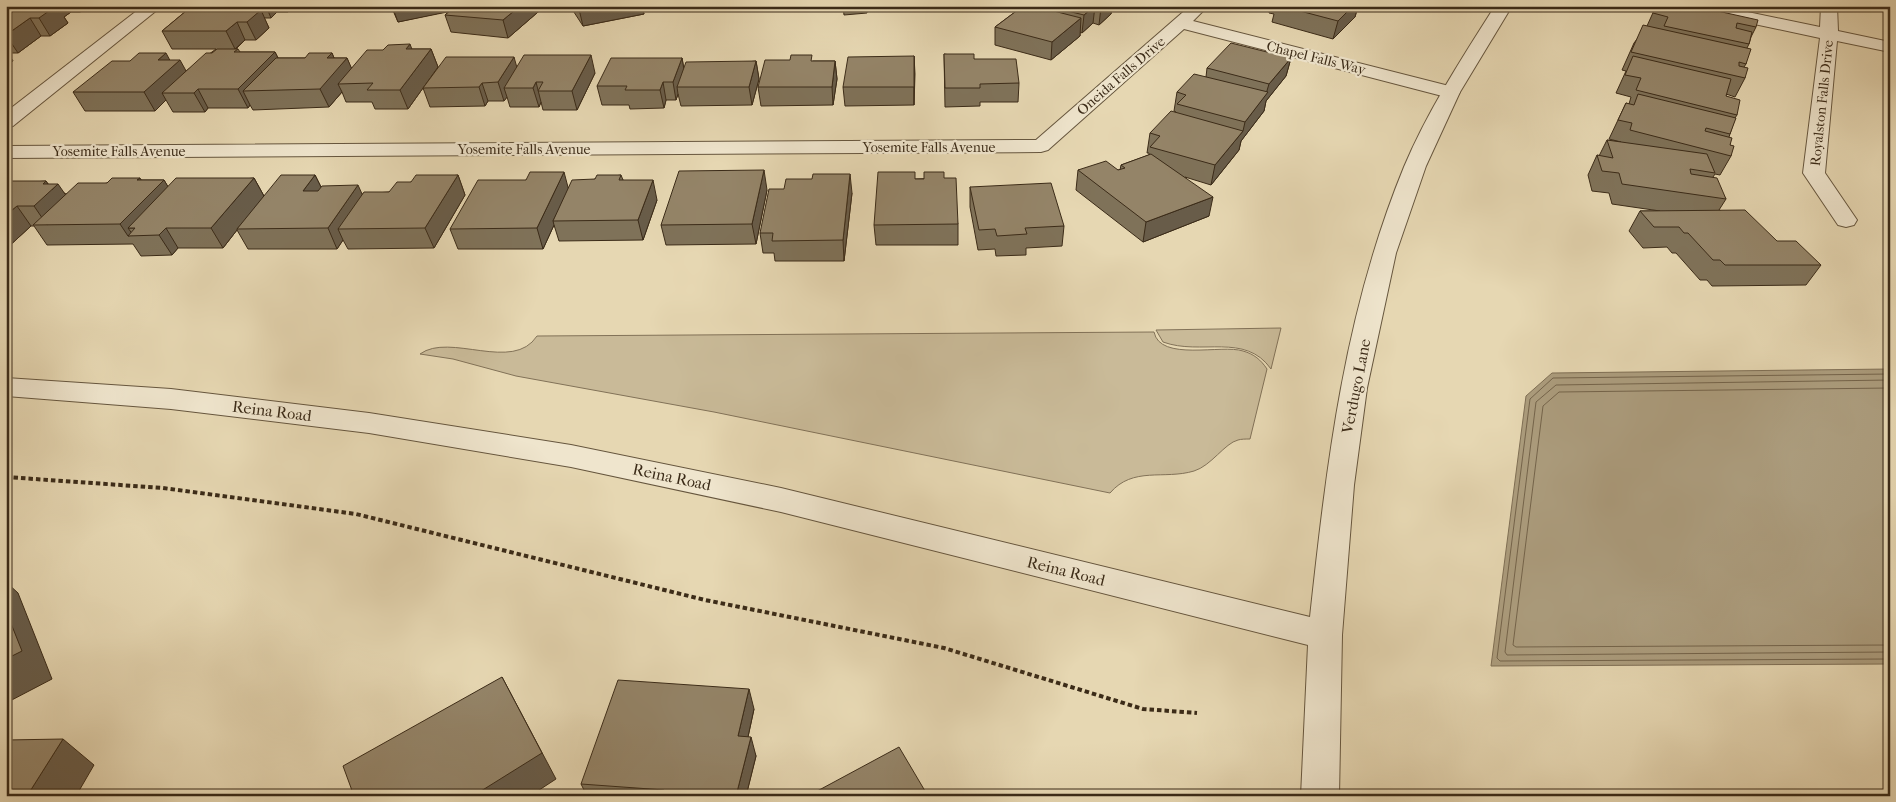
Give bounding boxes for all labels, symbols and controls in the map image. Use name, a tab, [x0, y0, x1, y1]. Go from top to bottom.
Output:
street label: Oneida Falls Drive	[1073, 33, 1169, 119]
street label: Chapel Falls Way	[1265, 37, 1368, 79]
street label: Royalston Falls Drive	[1807, 39, 1837, 167]
street label: Yosemite Falls Avenue	[861, 139, 996, 156]
street label: Yosemite Falls Avenue	[456, 141, 591, 158]
street label: Yosemite Falls Avenue	[51, 143, 186, 160]
street label: Verdugo Lane	[1337, 337, 1375, 436]
street label: Reina Road	[231, 397, 313, 425]
street label: Reina Road	[631, 459, 713, 495]
street label: Reina Road	[1025, 552, 1107, 590]

